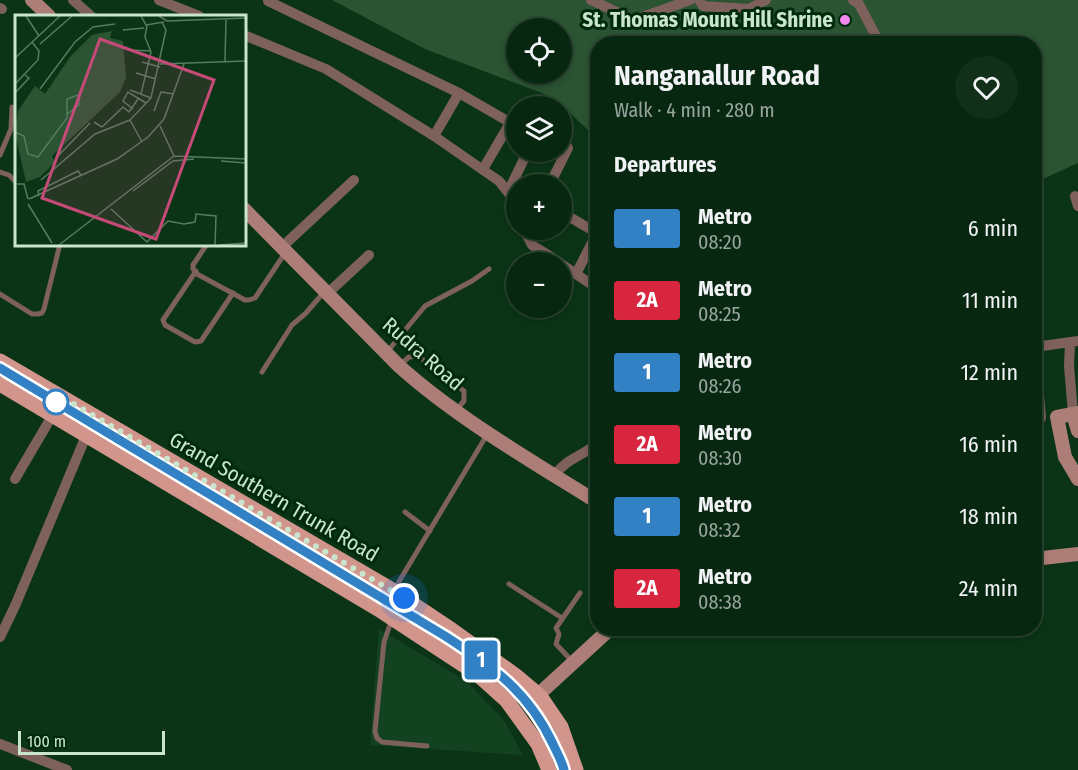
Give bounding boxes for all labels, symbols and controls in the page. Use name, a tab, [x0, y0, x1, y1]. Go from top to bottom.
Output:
place label: St. Thomas Mount Hill Shrine	[582, 7, 833, 33]
marker: St. Thomas Mount Hill Shrine	[838, 13, 852, 27]
inset map	[15, 15, 246, 246]
map controls	[506, 18, 572, 318]
button: locate	[506, 18, 572, 84]
button: heart	[955, 56, 1018, 119]
text: Nanganallur Road	[614, 59, 820, 92]
button: layers	[506, 96, 572, 162]
text: Walk · 4 min · 280 m	[614, 98, 775, 122]
text: Departures	[614, 151, 716, 178]
button: +	[506, 174, 572, 240]
text: Metro	[698, 203, 752, 230]
text: 1	[643, 215, 651, 241]
text: 6 min	[968, 215, 1018, 242]
text: 08:20	[698, 230, 742, 254]
button: −	[506, 252, 572, 318]
text: Metro	[698, 275, 752, 302]
text: 2A	[636, 287, 658, 313]
text: 11 min	[962, 287, 1018, 314]
text: 08:25	[698, 302, 741, 326]
street label: Rudra Road	[377, 312, 469, 396]
text: Metro	[698, 347, 752, 374]
text: 1	[643, 359, 651, 385]
text: 12 min	[960, 359, 1018, 386]
text: 08:26	[698, 374, 741, 398]
unlabelled marker	[43, 389, 69, 415]
text: Metro	[698, 419, 752, 446]
street label: Grand Southern Trunk Road	[165, 426, 383, 568]
text: 2A	[636, 431, 658, 457]
text: 16 min	[959, 431, 1018, 458]
text: 08:30	[698, 446, 742, 470]
text: Metro	[698, 491, 752, 518]
text: 1	[643, 503, 651, 529]
text: 18 min	[959, 503, 1018, 530]
text: 08:32	[698, 518, 741, 542]
text: Metro	[698, 563, 752, 590]
text: 2A	[636, 575, 658, 601]
text: 24 min	[959, 575, 1018, 602]
your location	[389, 583, 419, 613]
text: 08:38	[698, 590, 742, 614]
line badge: 1	[462, 640, 500, 680]
text: 1	[477, 647, 485, 673]
scale bar	[18, 728, 165, 756]
text: 100 m	[27, 732, 66, 751]

